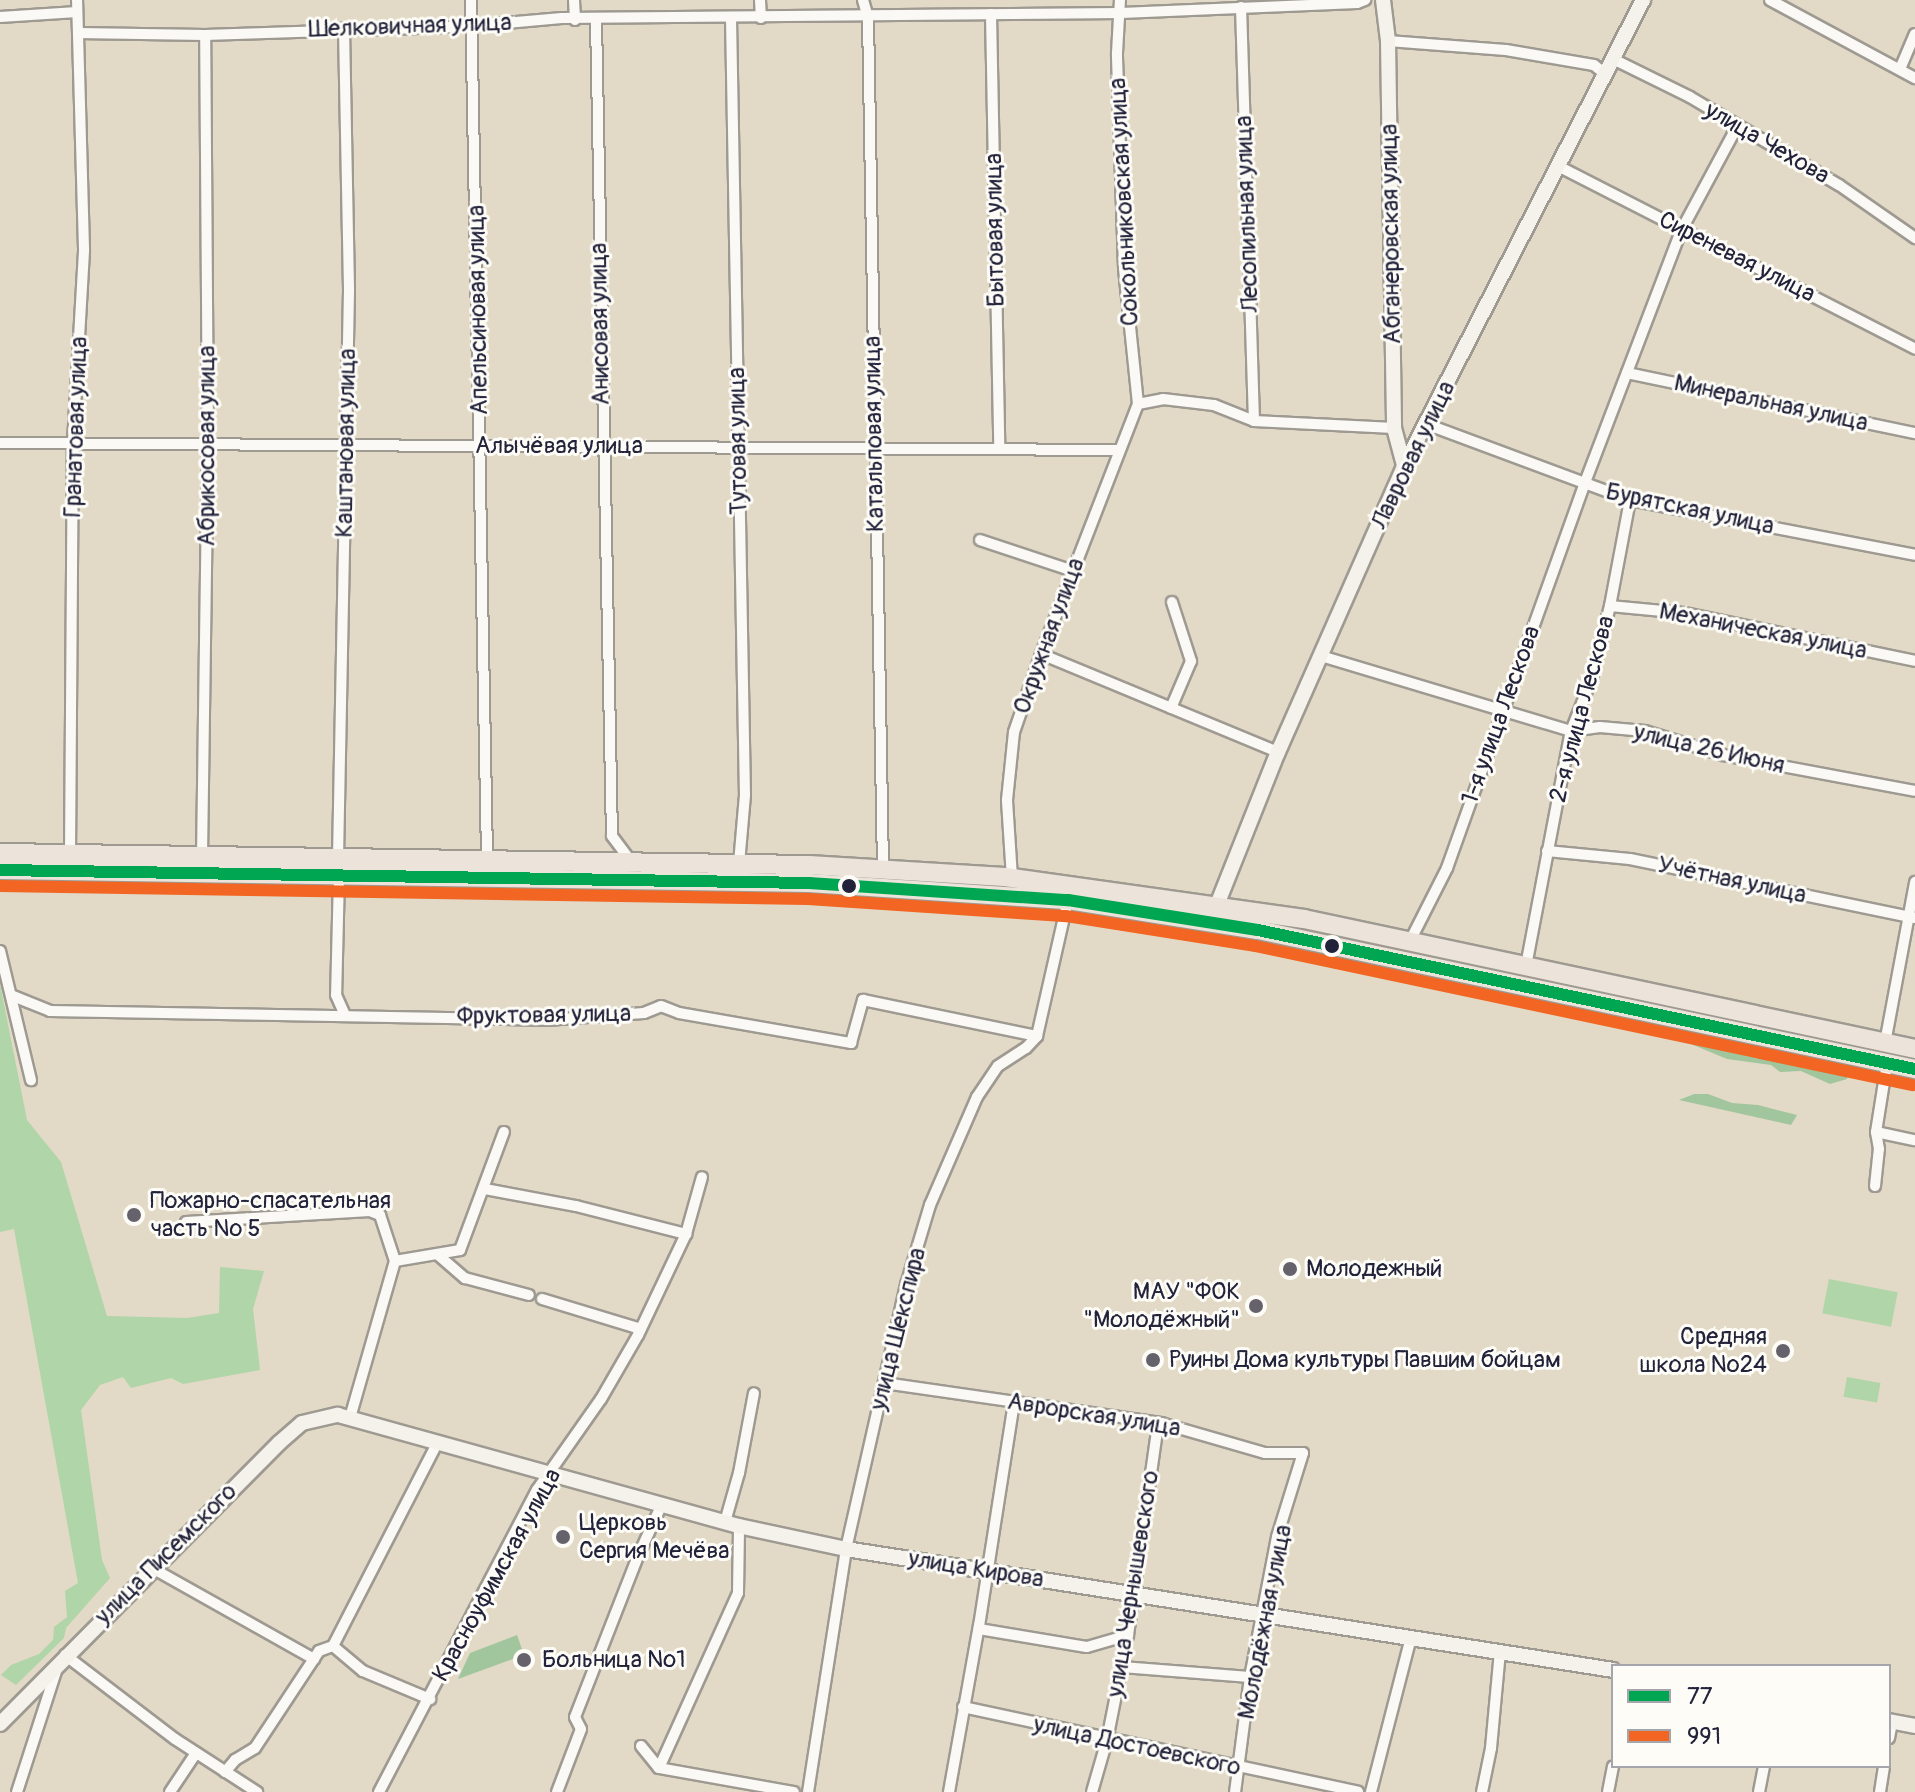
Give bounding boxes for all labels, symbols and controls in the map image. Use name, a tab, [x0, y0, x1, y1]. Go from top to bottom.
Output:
street label: Шелковичная улица	[308, 8, 512, 44]
street label: Сокольниковская улица	[1103, 77, 1145, 327]
street label: улица Чехова	[1700, 96, 1834, 190]
street label: Лесопильная улица	[1229, 115, 1265, 313]
street label: Абганеровская улица	[1375, 124, 1407, 344]
street label: Бытовая улица	[979, 153, 1011, 307]
street label: Апельсиновая улица	[462, 205, 494, 415]
street label: Сиреневая улица	[1654, 205, 1820, 309]
street label: Анисовая улица	[584, 242, 616, 406]
street label: Гранатовая улица	[58, 336, 94, 518]
street label: Катальповая улица	[858, 336, 890, 532]
street label: Абрикосовая улица	[193, 346, 221, 546]
street label: Каштановая улица	[330, 348, 362, 538]
street label: Тутовая улица	[722, 367, 754, 515]
street label: Минеральная улица	[1672, 368, 1870, 438]
street label: Лавровая улица	[1365, 376, 1461, 534]
street label: Алычёвая улица	[475, 432, 643, 460]
street label: Бурятская улица	[1603, 477, 1777, 541]
street label: Окружная улица	[1007, 554, 1091, 718]
street label: Механическая улица	[1657, 597, 1869, 665]
street label: 2-я улица Лескова	[1543, 613, 1621, 805]
street label: 1-я улица Лескова	[1455, 622, 1547, 808]
street label: улица 26 Июня	[1631, 718, 1787, 780]
street label: Учётная улица	[1655, 850, 1809, 910]
unlabelled marker	[841, 878, 857, 894]
unlabelled marker	[1324, 938, 1340, 954]
street label: Фруктовая улица	[457, 999, 631, 1031]
place label: Пожарно-спасательная часть № 5	[150, 1187, 391, 1243]
marker: Пожарно-спасательная часть № 5	[125, 1206, 143, 1224]
street label: улица Шекспира	[864, 1245, 932, 1413]
place label: Молодежный	[1306, 1255, 1442, 1283]
marker: Молодежный	[1281, 1260, 1299, 1278]
place label: МАУ "ФОК "Молодёжный"	[1083, 1278, 1240, 1334]
marker: МАУ "ФОК "Молодёжный"	[1247, 1297, 1265, 1315]
place label: Средняя школа №24	[1639, 1323, 1767, 1379]
marker: Средняя школа №24	[1774, 1342, 1792, 1360]
place label: Руины Дома культуры Павшим бойцам	[1169, 1346, 1561, 1374]
marker: Руины Дома культуры Павшим бойцам	[1144, 1351, 1162, 1369]
street label: Аврорская улица	[1005, 1387, 1183, 1443]
street label: Красноуфимская улица	[426, 1463, 568, 1687]
street label: улица Чернышевского	[1101, 1469, 1165, 1699]
street label: улица Писемского	[89, 1477, 243, 1631]
place label: Церковь Сергия Мечёва	[579, 1509, 729, 1565]
street label: Молодёжная улица	[1232, 1522, 1298, 1722]
marker: Церковь Сергия Мечёва	[554, 1528, 572, 1546]
street label: улица Кирова	[906, 1544, 1046, 1594]
place label: Больница №1	[542, 1646, 686, 1674]
marker: Больница №1	[513, 1649, 535, 1671]
legend	[1611, 1664, 1891, 1768]
text: 77	[1687, 1682, 1712, 1711]
street label: улица Достоевского	[1031, 1710, 1243, 1782]
text: 991	[1687, 1722, 1721, 1751]

